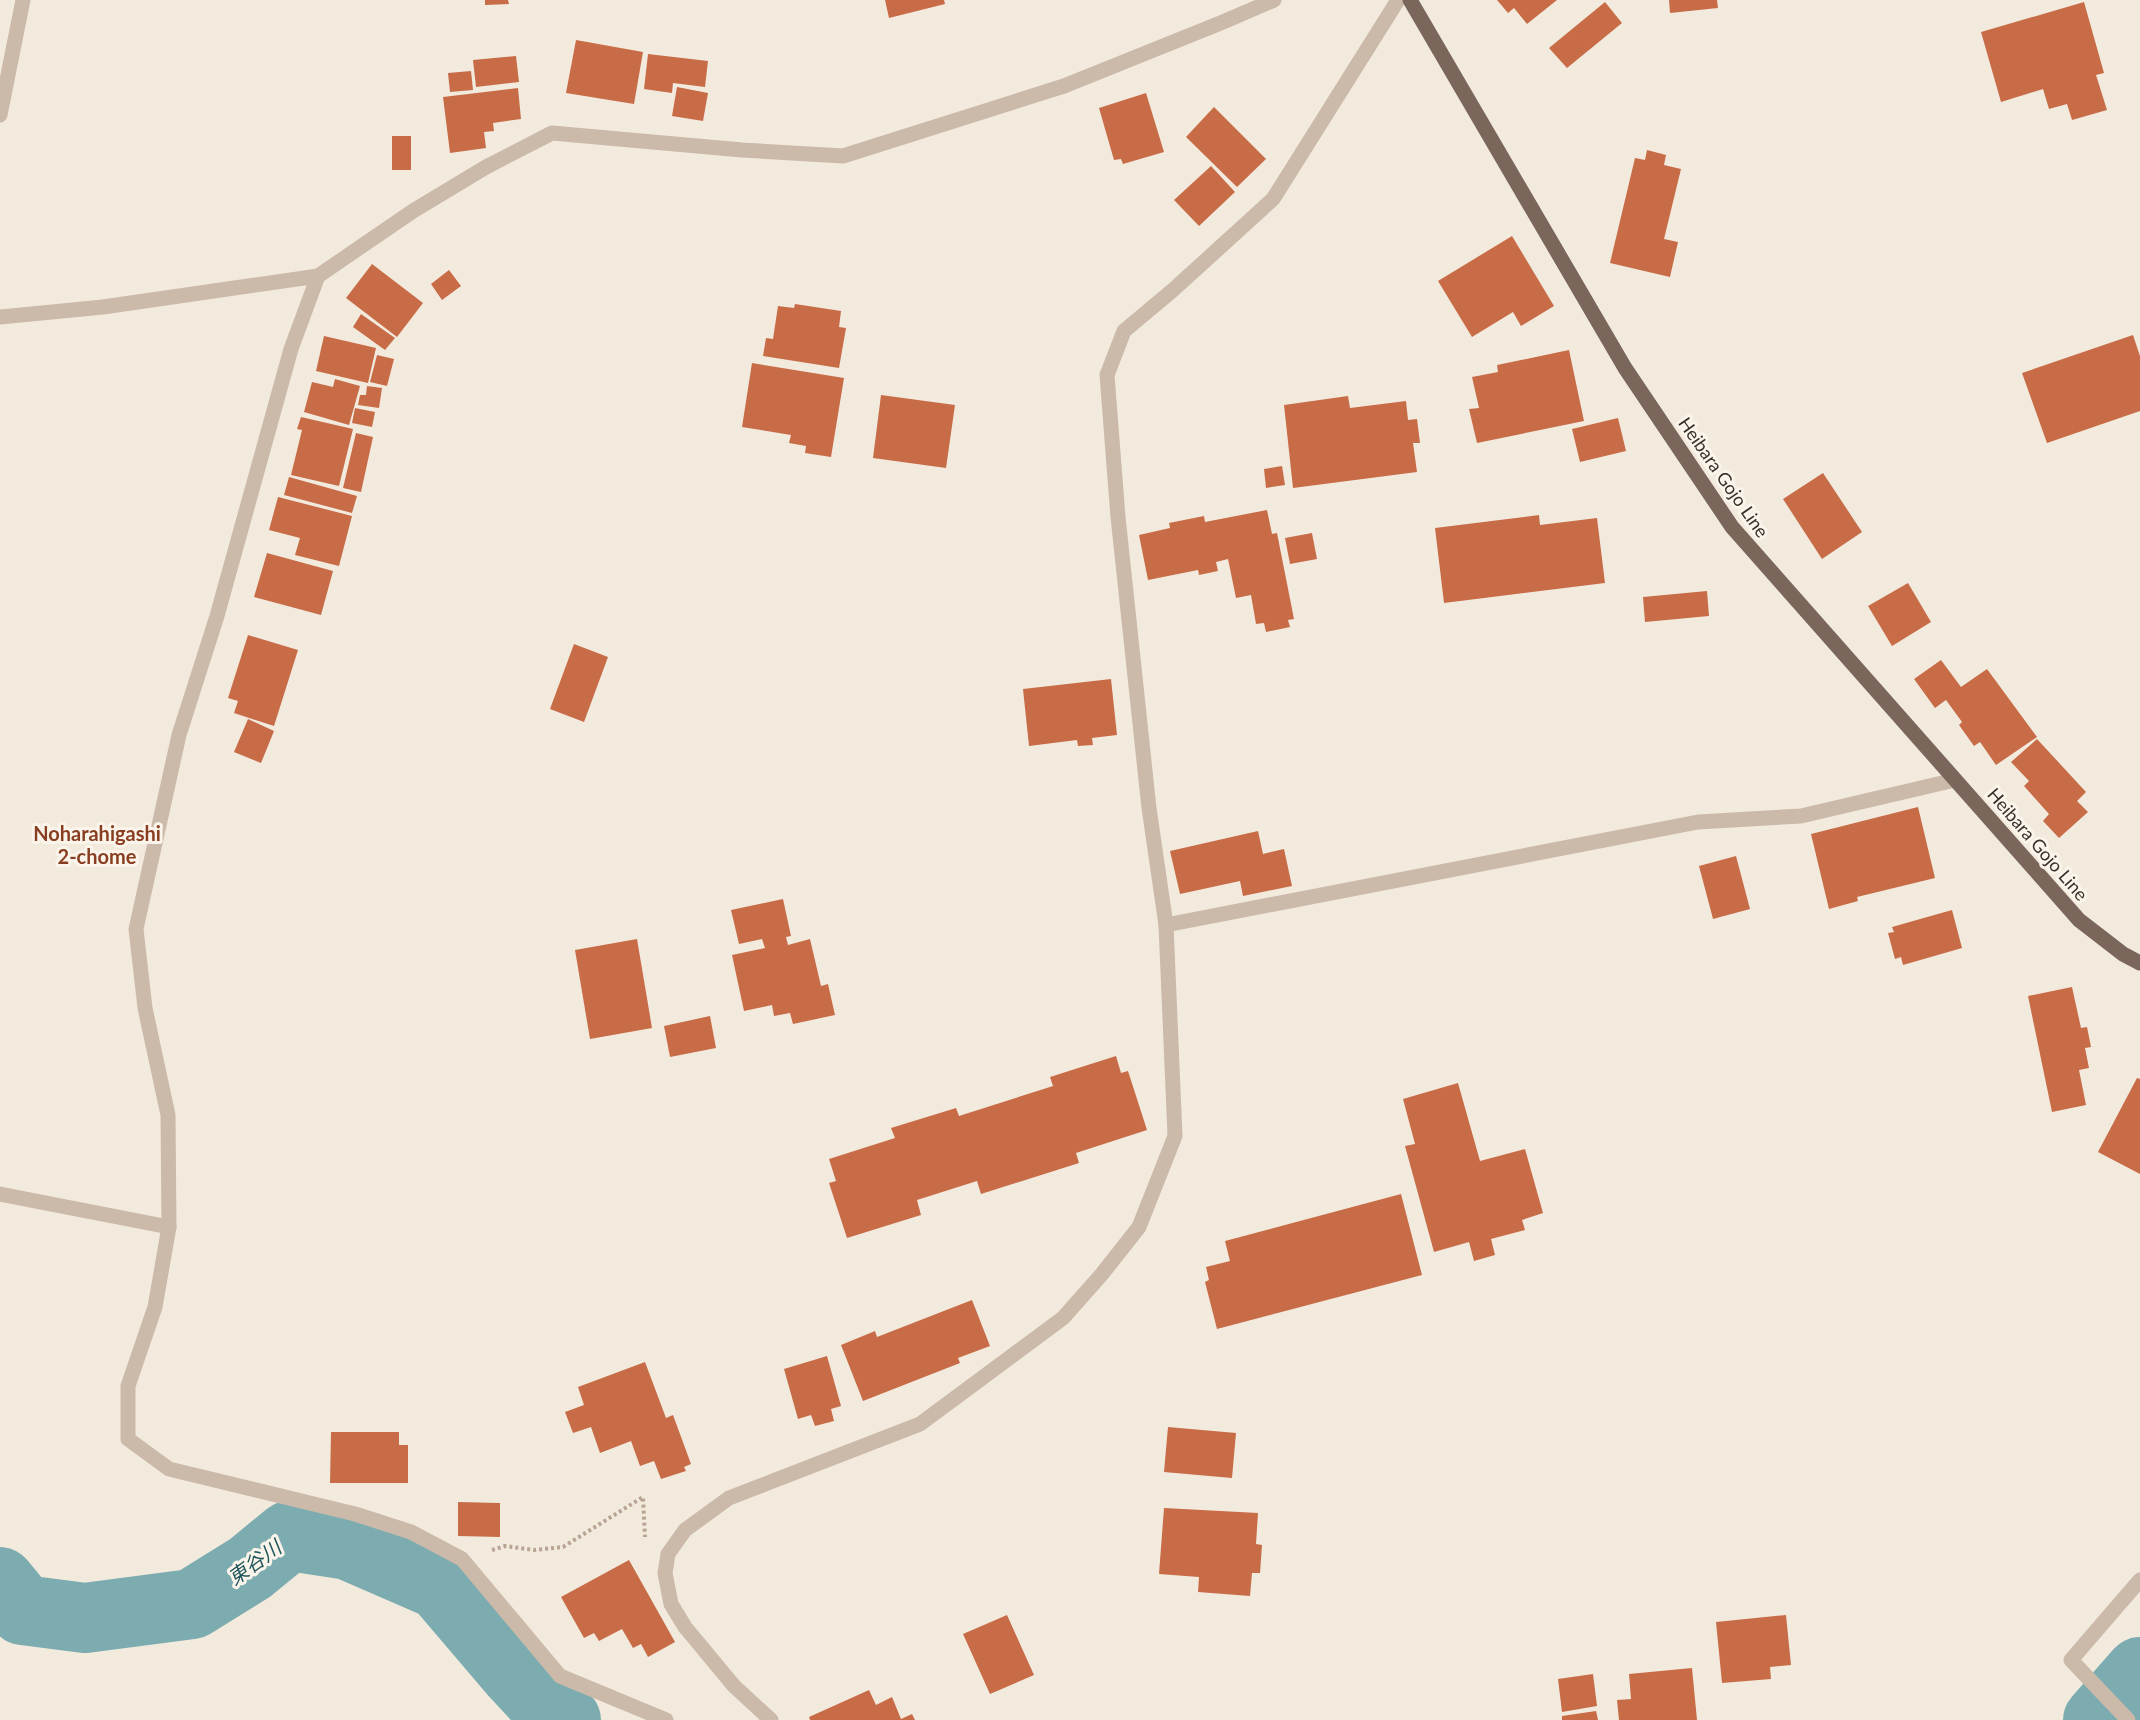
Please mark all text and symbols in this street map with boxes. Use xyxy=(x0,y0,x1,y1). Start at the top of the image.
street label: Heibara Gojo Line xyxy=(1674,413,1774,541)
street label: Heibara Gojo Line xyxy=(1983,783,2093,905)
district label: Noharahigashi 2-chome xyxy=(33,821,161,868)
water label: 東谷川 xyxy=(223,1533,287,1589)

